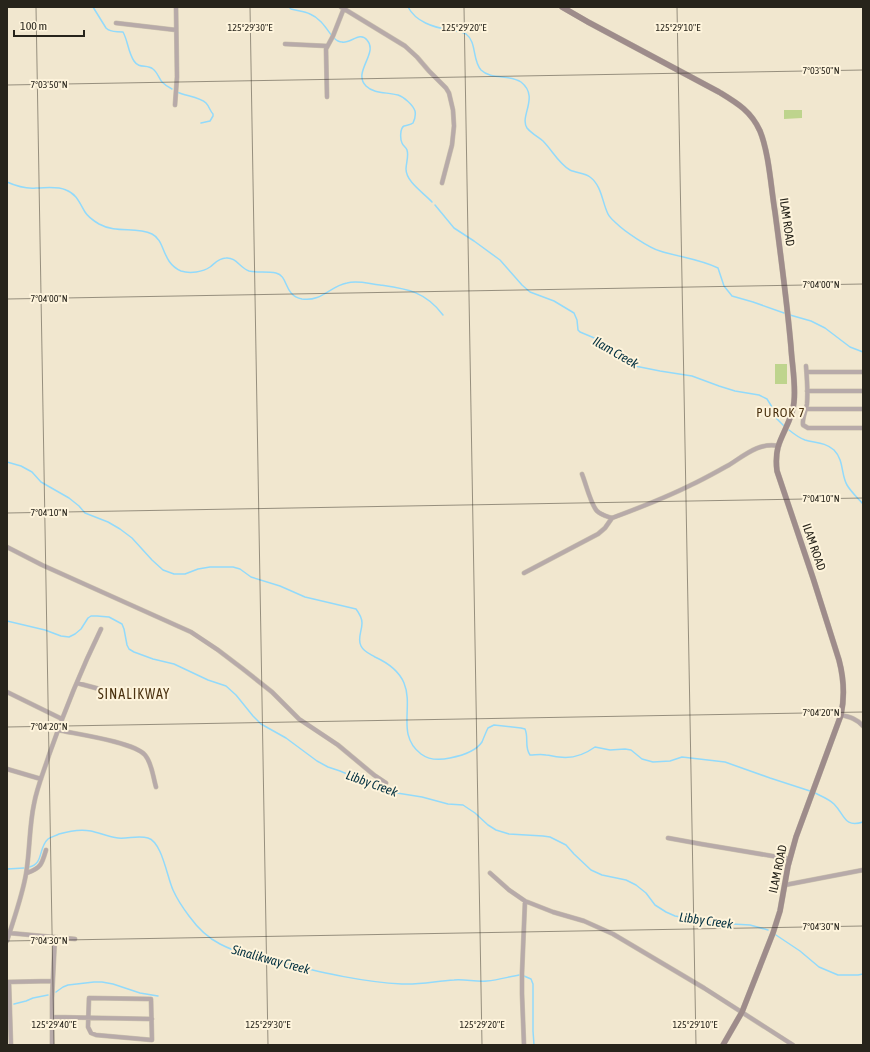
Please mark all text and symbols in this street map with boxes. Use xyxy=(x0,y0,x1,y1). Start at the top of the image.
scale bar xyxy=(14,12,84,38)
text: 100 m xyxy=(20,19,47,33)
text: 125°29'30"E xyxy=(228,22,273,33)
text: 125°29'20"E xyxy=(442,22,487,33)
text: 125°29'10"E xyxy=(656,22,701,33)
text: 7°03'50"N xyxy=(802,65,840,76)
text: 7°03'50"N xyxy=(30,79,68,90)
street label: ILAM ROAD xyxy=(777,197,797,247)
text: 7°04'00"N xyxy=(802,279,840,290)
text: 7°04'00"N xyxy=(30,293,68,304)
water label: Ilam Creek xyxy=(590,333,642,372)
district label: PUROK 7 xyxy=(756,405,806,420)
text: 7°04'10"N xyxy=(802,493,840,504)
text: 7°04'10"N xyxy=(30,507,68,518)
street label: ILAM ROAD xyxy=(799,522,829,573)
district label: SINALIKWAY xyxy=(98,686,170,702)
text: 7°04'20"N xyxy=(802,707,840,718)
text: 7°04'20"N xyxy=(30,721,68,732)
water label: Libby Creek xyxy=(344,767,400,800)
street label: ILAM ROAD xyxy=(766,843,790,894)
water label: Libby Creek xyxy=(678,909,734,932)
text: 7°04'30"N xyxy=(802,921,840,932)
text: 7°04'30"N xyxy=(30,935,68,946)
water label: Sinalikway Creek xyxy=(229,942,312,977)
text: 125°29'40"E xyxy=(32,1019,77,1030)
text: 125°29'30"E xyxy=(246,1019,291,1030)
text: 125°29'20"E xyxy=(460,1019,505,1030)
text: 125°29'10"E xyxy=(673,1019,718,1030)

